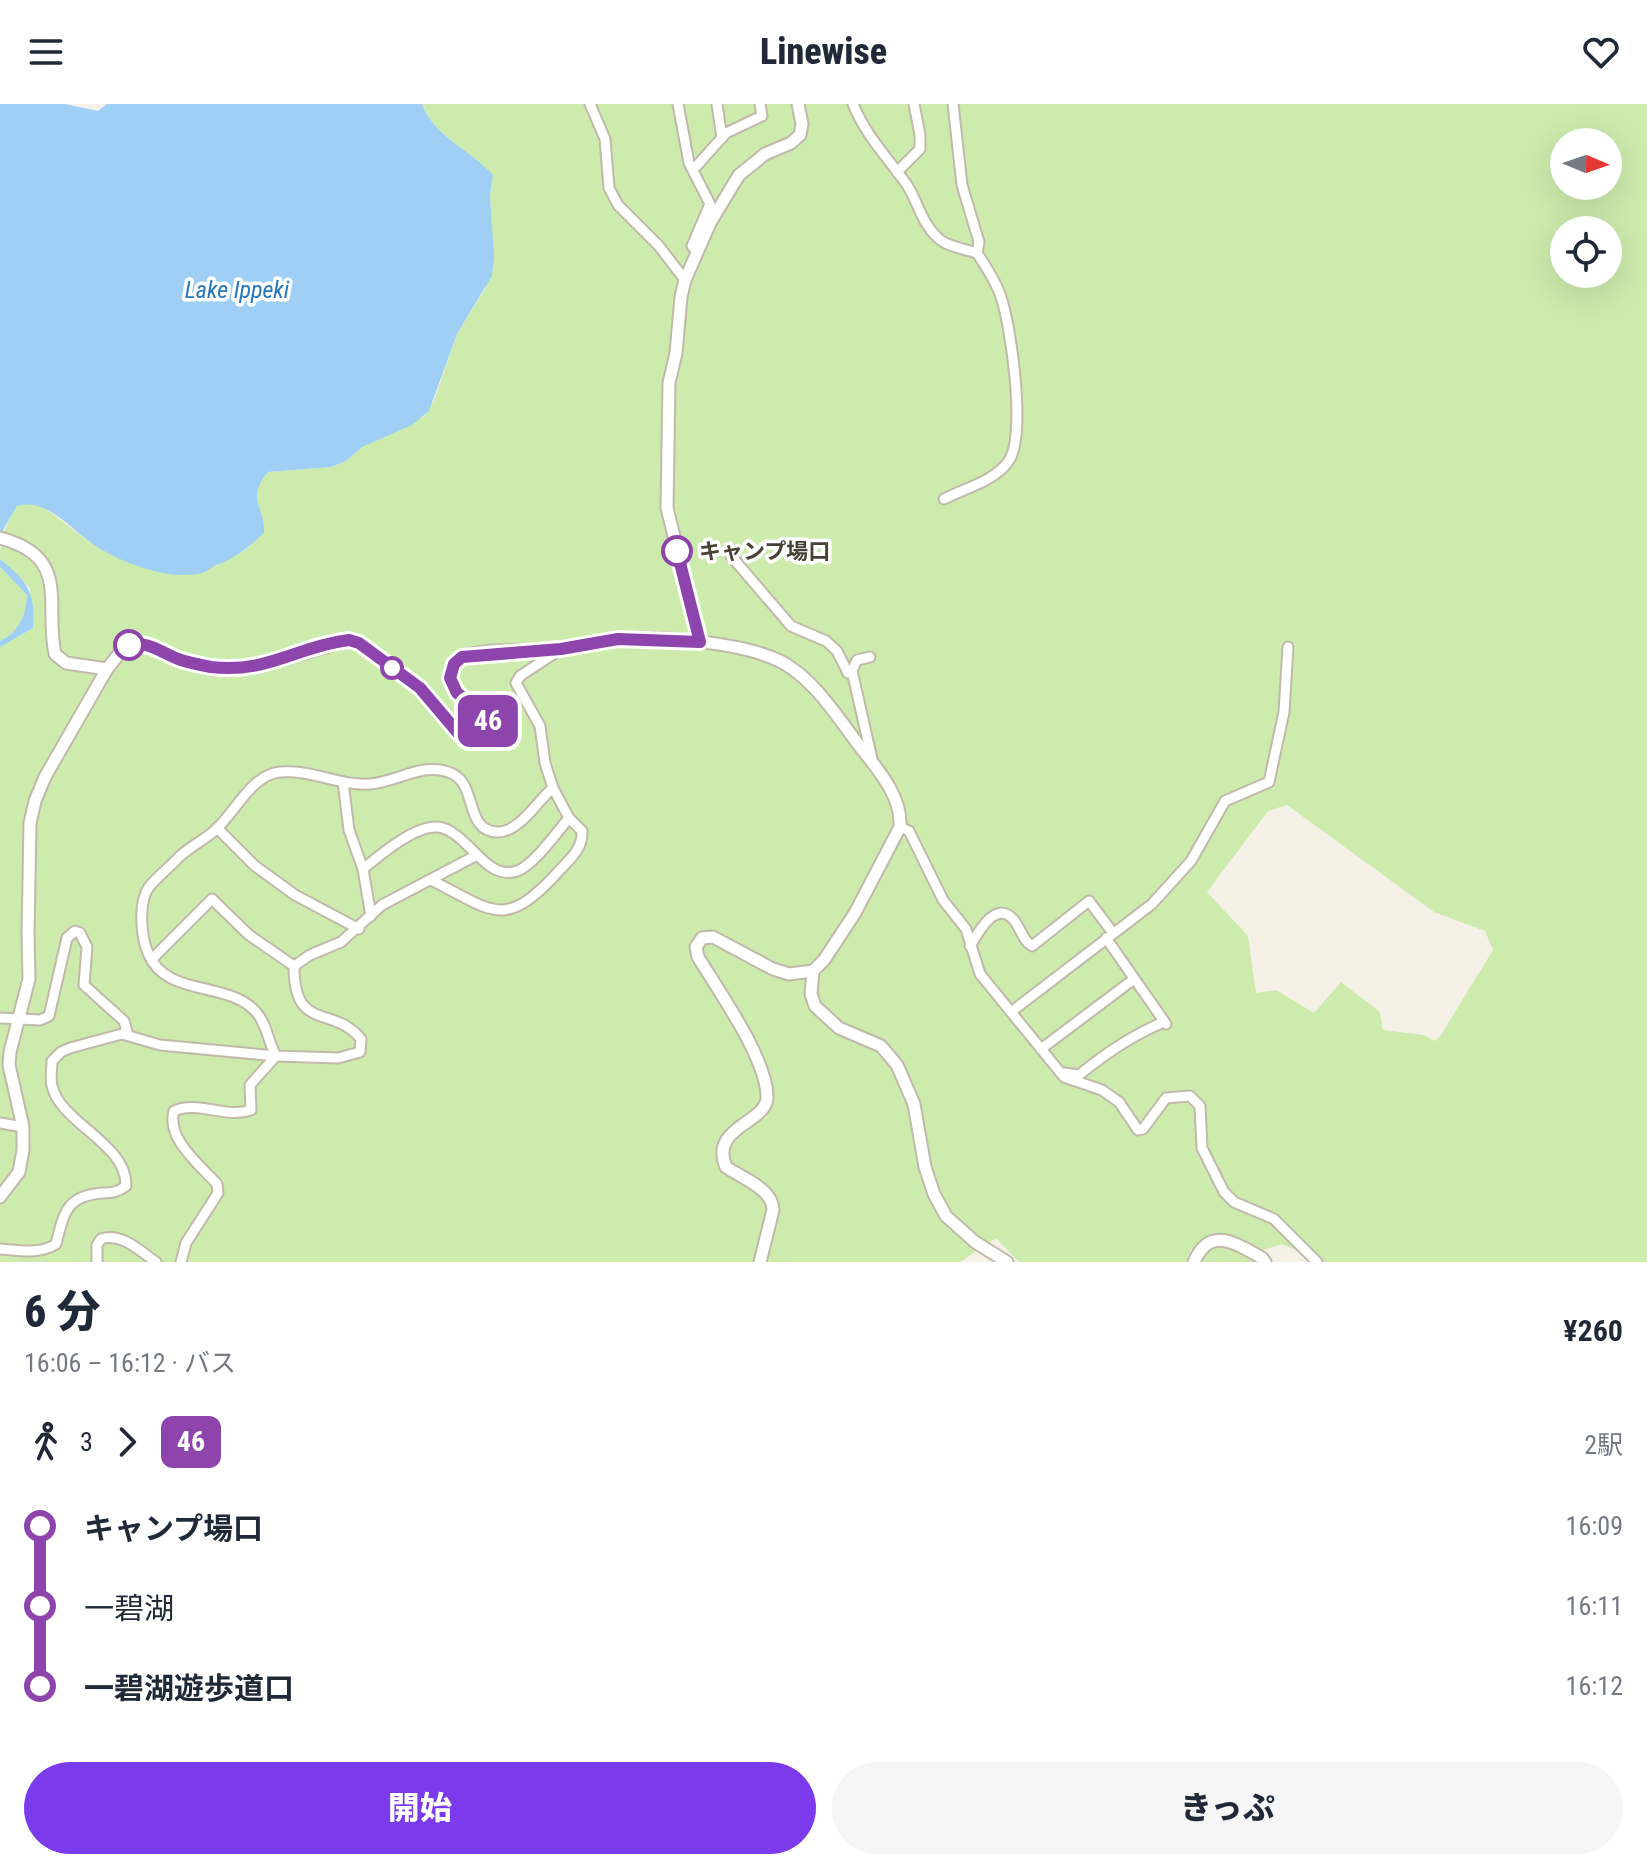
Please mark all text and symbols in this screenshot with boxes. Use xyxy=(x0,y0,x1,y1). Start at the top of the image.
icon: menu xyxy=(24,30,68,74)
icon: heart xyxy=(1579,30,1623,74)
text: Linewise xyxy=(760,31,887,73)
north arrow xyxy=(1550,128,1622,200)
map controls xyxy=(1550,128,1622,288)
button: locate xyxy=(1550,216,1622,288)
water label: Lake Ippeki xyxy=(185,276,290,304)
marker: キャンプ場口 xyxy=(662,536,692,566)
place label: キャンプ場口 xyxy=(699,539,830,564)
unlabelled marker xyxy=(114,630,144,660)
unlabelled marker xyxy=(381,657,403,679)
line badge: 46 xyxy=(452,695,524,747)
text: 46 xyxy=(474,704,502,737)
text: 6 分 xyxy=(24,1286,101,1338)
text: ¥260 xyxy=(1563,1313,1623,1348)
text: 16:06 – 16:12 · バス xyxy=(24,1348,236,1378)
icon: walk xyxy=(24,1420,68,1464)
icon: forward xyxy=(105,1420,149,1464)
text: 46 xyxy=(177,1425,205,1458)
text: 3 xyxy=(80,1427,93,1457)
text: 2駅 xyxy=(1584,1430,1623,1460)
text: キャンプ場口 xyxy=(84,1511,263,1546)
text: 16:09 xyxy=(1566,1511,1623,1541)
text: 一碧湖 xyxy=(84,1591,174,1626)
text: 16:11 xyxy=(1566,1591,1623,1621)
text: 一碧湖遊歩道口 xyxy=(84,1671,294,1706)
text: 16:12 xyxy=(1566,1671,1623,1701)
button: 開始 xyxy=(24,1762,816,1854)
button: きっぷ xyxy=(832,1762,1623,1854)

